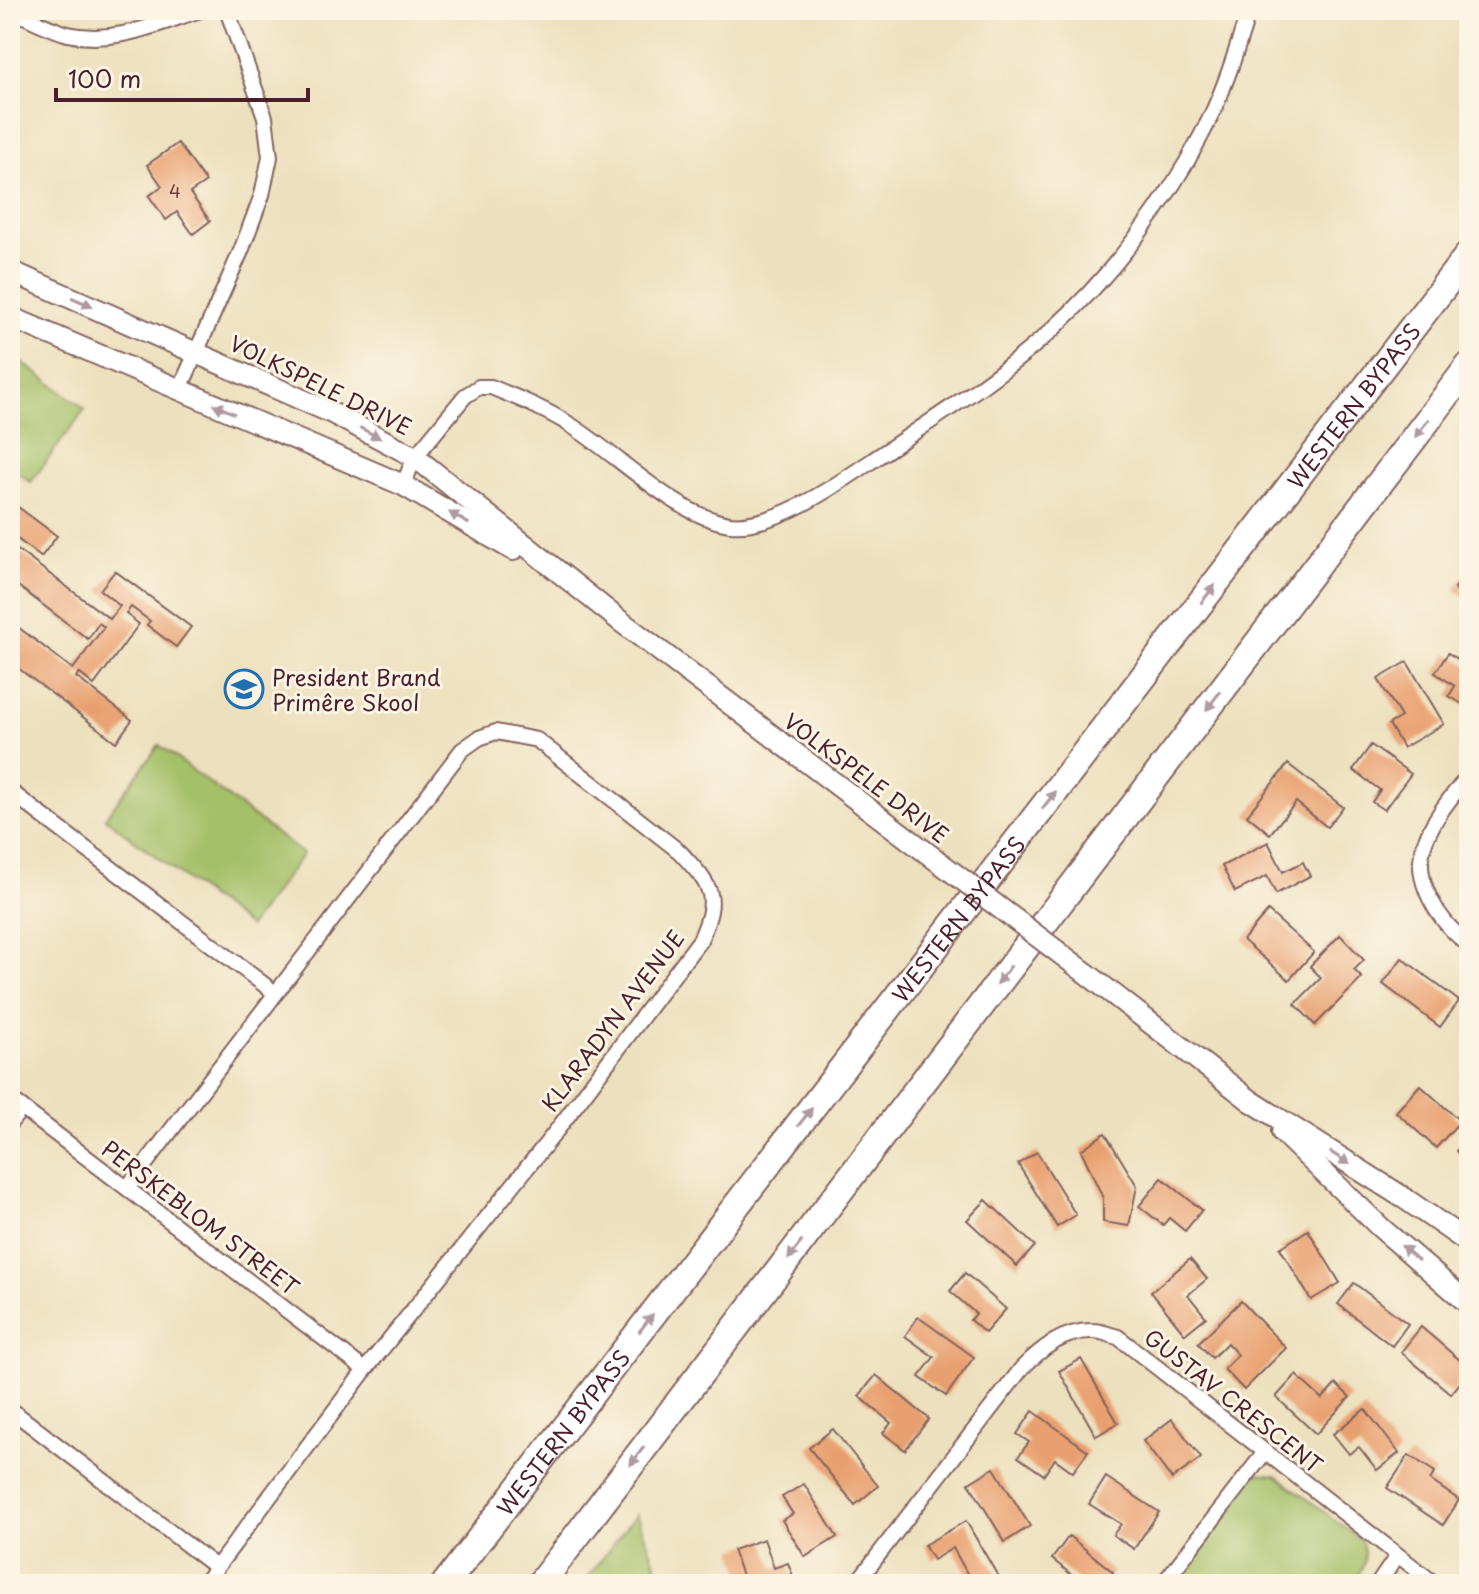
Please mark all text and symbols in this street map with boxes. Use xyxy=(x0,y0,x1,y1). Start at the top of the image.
scale bar xyxy=(56,52,308,102)
text: 100 m xyxy=(68,60,141,96)
house number: 4 xyxy=(169,177,181,204)
one-way arrow xyxy=(70,295,94,308)
street label: WESTERN BYPASS xyxy=(1278,315,1427,495)
street label: VOLKSPELE DRIVE xyxy=(224,326,418,442)
one-way arrow xyxy=(212,402,236,415)
one-way arrow xyxy=(1414,418,1430,438)
one-way arrow xyxy=(359,425,381,439)
one-way arrow xyxy=(448,511,471,525)
one-way arrow xyxy=(1199,584,1215,604)
place label: President Brand Primêre Skool xyxy=(272,660,441,718)
school or university icon: President Brand Primêre Skool xyxy=(223,668,265,710)
one-way arrow xyxy=(1205,691,1221,711)
street label: VOLKSPELE DRIVE xyxy=(778,704,956,850)
one-way arrow xyxy=(1040,790,1057,810)
street label: WESTERN BYPASS xyxy=(883,828,1032,1008)
street label: KLARADYN AVENUE xyxy=(533,922,691,1118)
one-way arrow xyxy=(997,965,1013,985)
one-way arrow xyxy=(796,1107,812,1127)
street label: PERSKEBLOM STREET xyxy=(95,1132,307,1303)
one-way arrow xyxy=(1330,1151,1351,1166)
one-way arrow xyxy=(787,1240,803,1260)
one-way arrow xyxy=(1401,1245,1421,1262)
one-way arrow xyxy=(638,1312,654,1333)
street label: GUSTAV CRESCENT xyxy=(1138,1320,1330,1480)
street label: WESTERN BYPASS xyxy=(488,1342,637,1522)
one-way arrow xyxy=(629,1446,645,1466)

